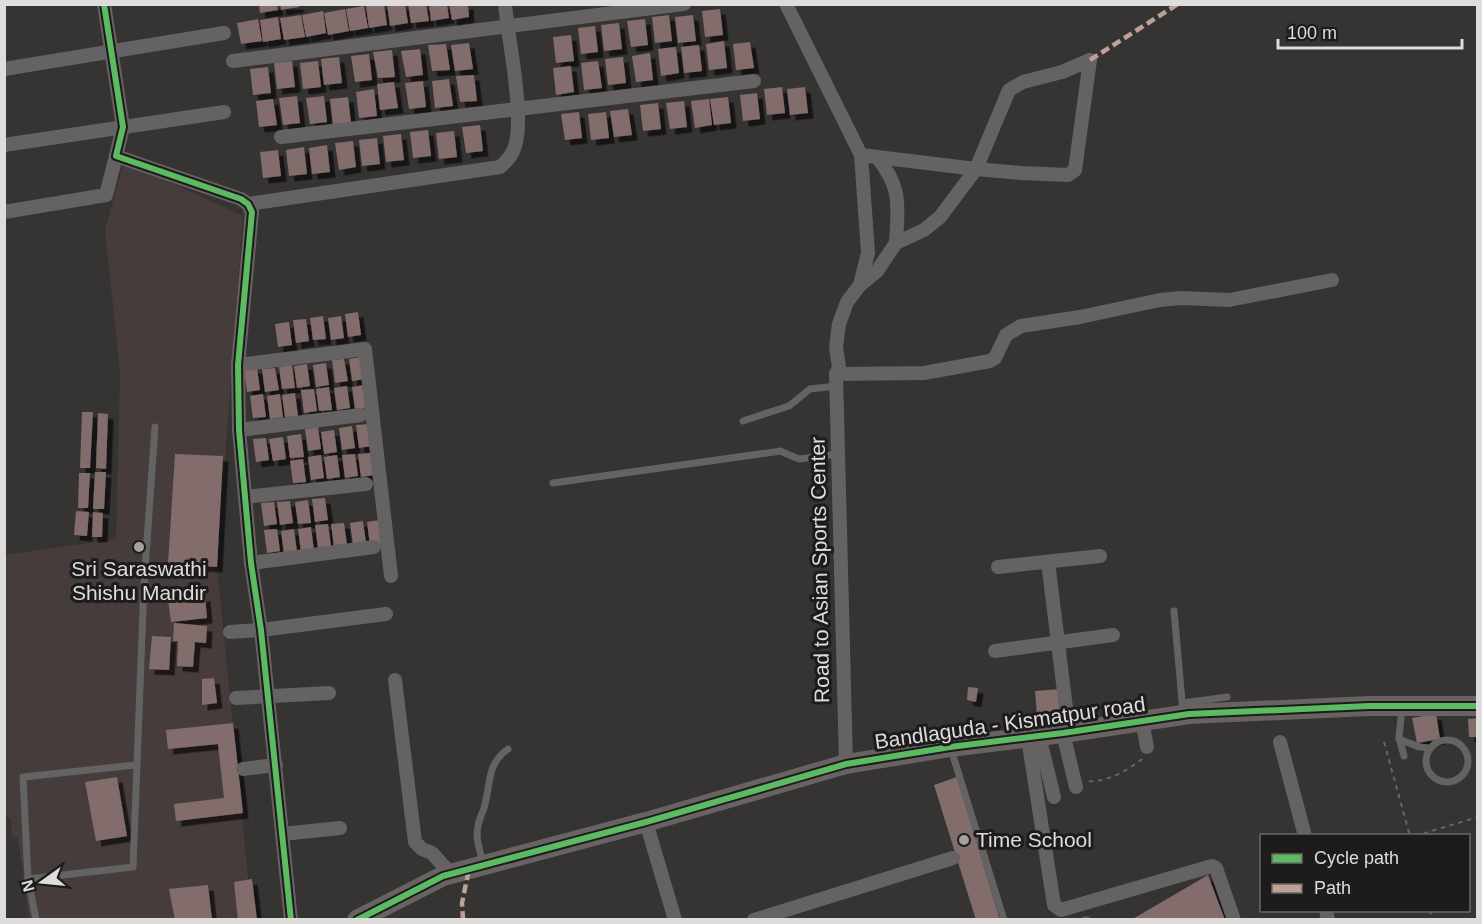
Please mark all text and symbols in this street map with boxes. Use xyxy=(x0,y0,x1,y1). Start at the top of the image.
scale bar xyxy=(1278,12,1462,50)
text: 100 m xyxy=(1287,23,1337,43)
street label: Road to Asian Sports Center xyxy=(806,437,833,703)
marker: Sri Saraswathi Shishu Mandir xyxy=(132,540,146,554)
place label: Sri Saraswathi Shishu Mandir xyxy=(71,557,207,604)
street label: Bandlaguda - Kismatpur road xyxy=(873,692,1147,753)
place label: Time School xyxy=(976,828,1092,851)
marker: Time School xyxy=(957,833,971,847)
legend xyxy=(1260,834,1470,912)
text: Cycle path xyxy=(1314,848,1399,868)
north arrow xyxy=(12,852,72,912)
text: N xyxy=(18,878,38,894)
text: Path xyxy=(1314,878,1351,898)

